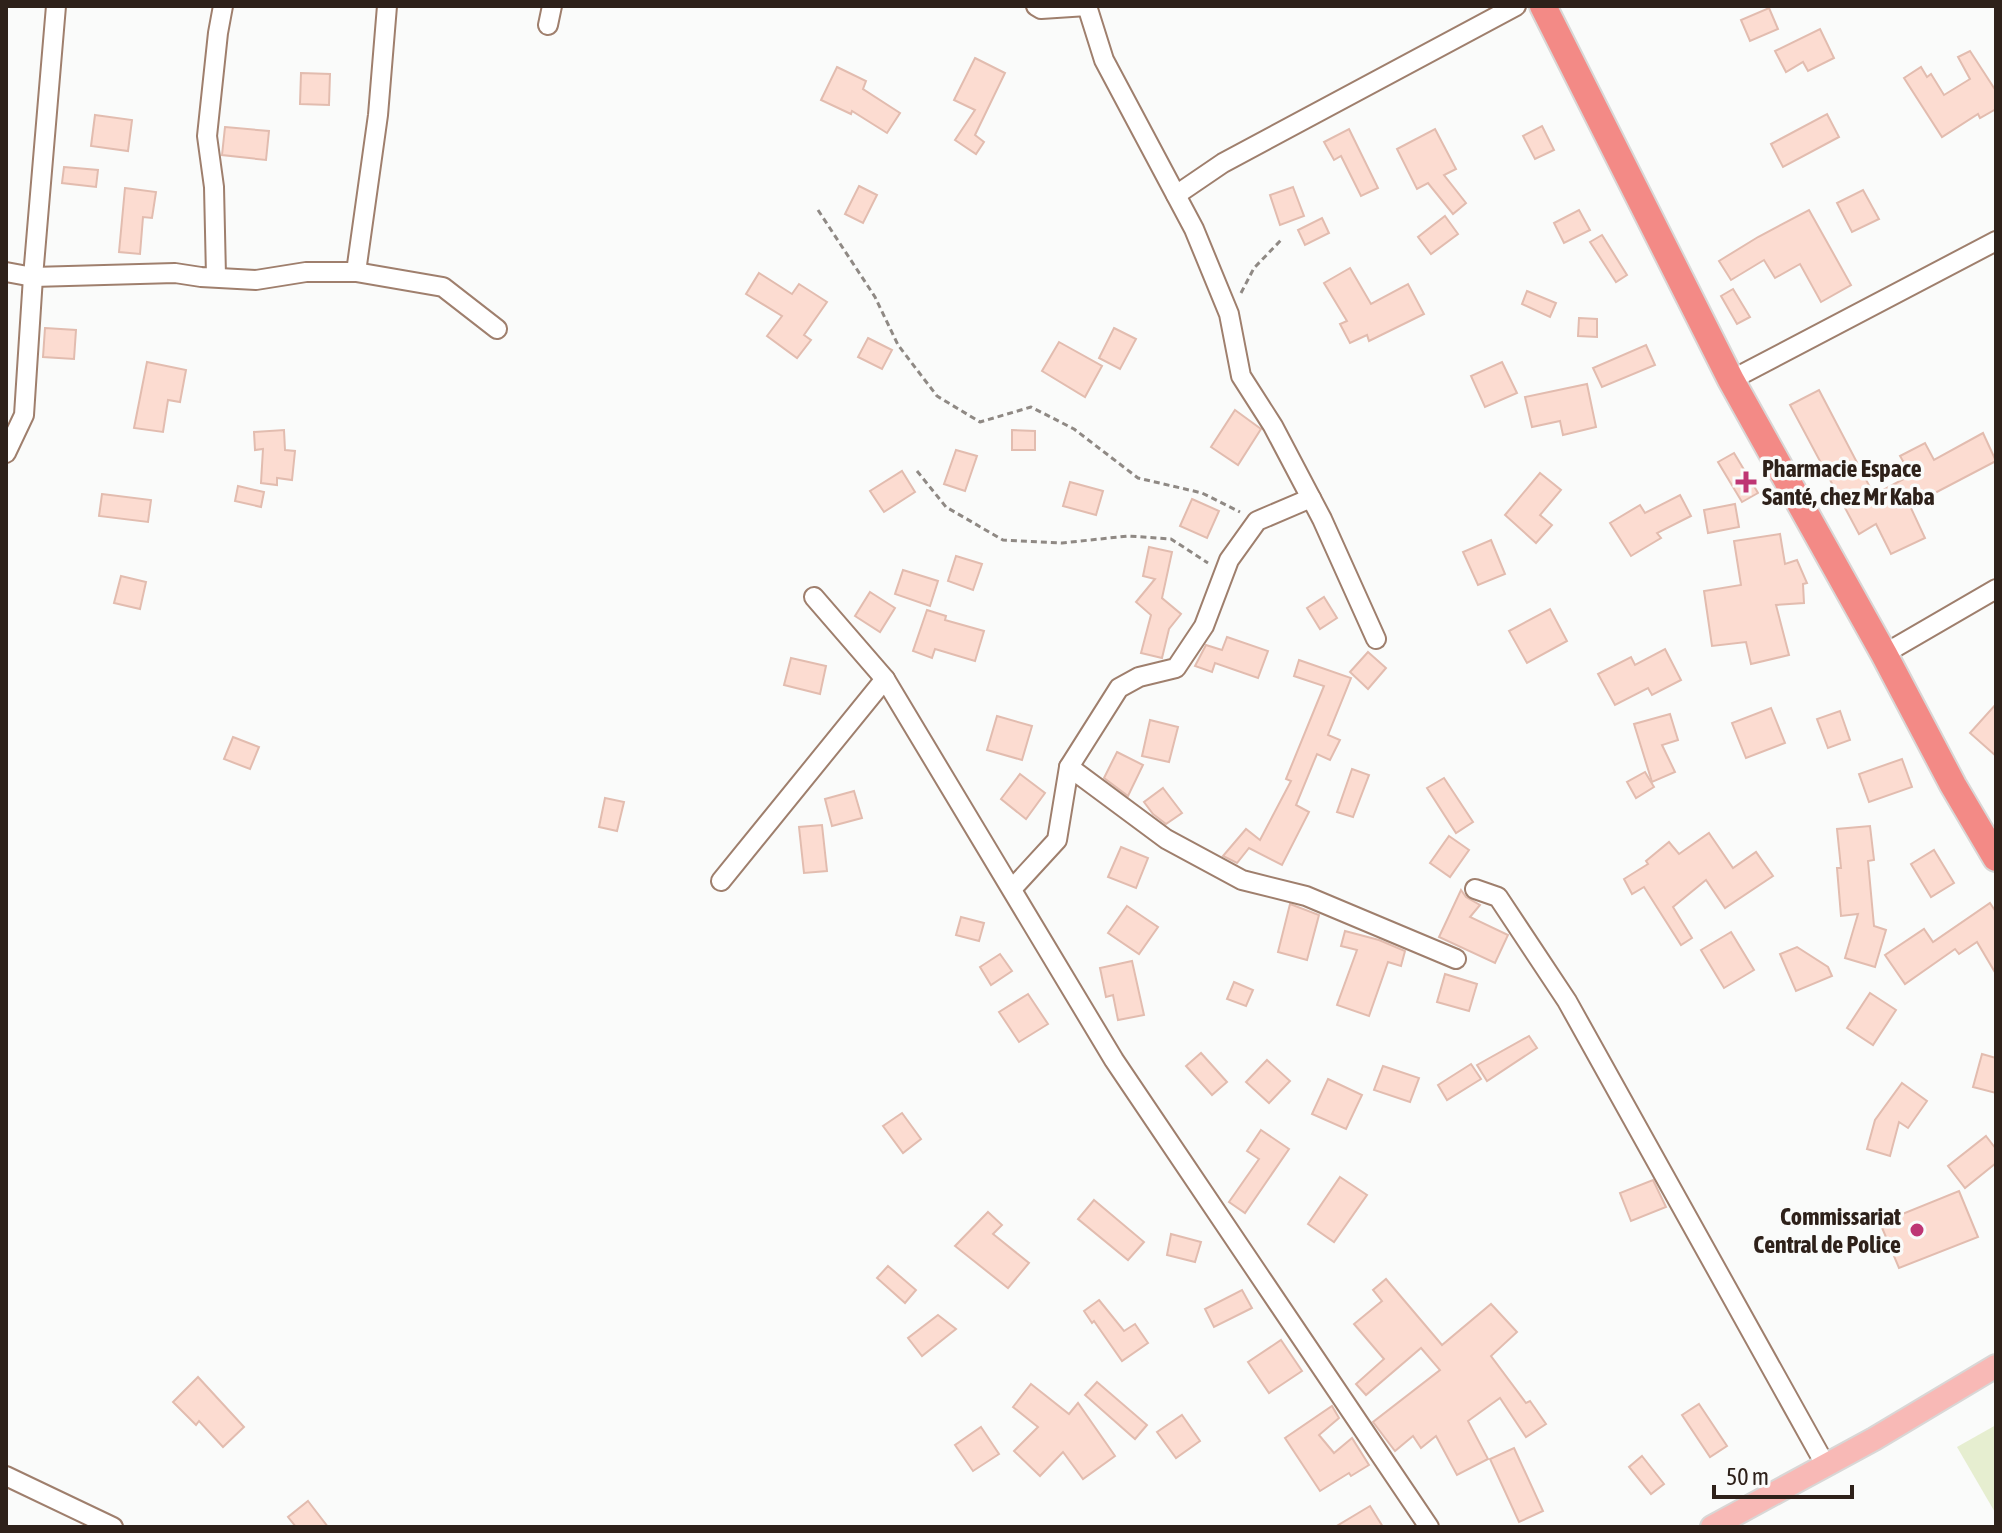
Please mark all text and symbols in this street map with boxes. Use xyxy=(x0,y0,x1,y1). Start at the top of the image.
place label: Pharmacie Espace Santé, chez Mr Kaba xyxy=(1762,455,1935,510)
marker: Pharmacie Espace Santé, chez Mr Kaba xyxy=(1737,473,1755,491)
place label: Commissariat Central de Police xyxy=(1753,1203,1901,1258)
marker: Commissariat Central de Police xyxy=(1908,1221,1926,1239)
scale bar xyxy=(1714,1449,1852,1499)
text: 50 m xyxy=(1726,1463,1769,1490)

